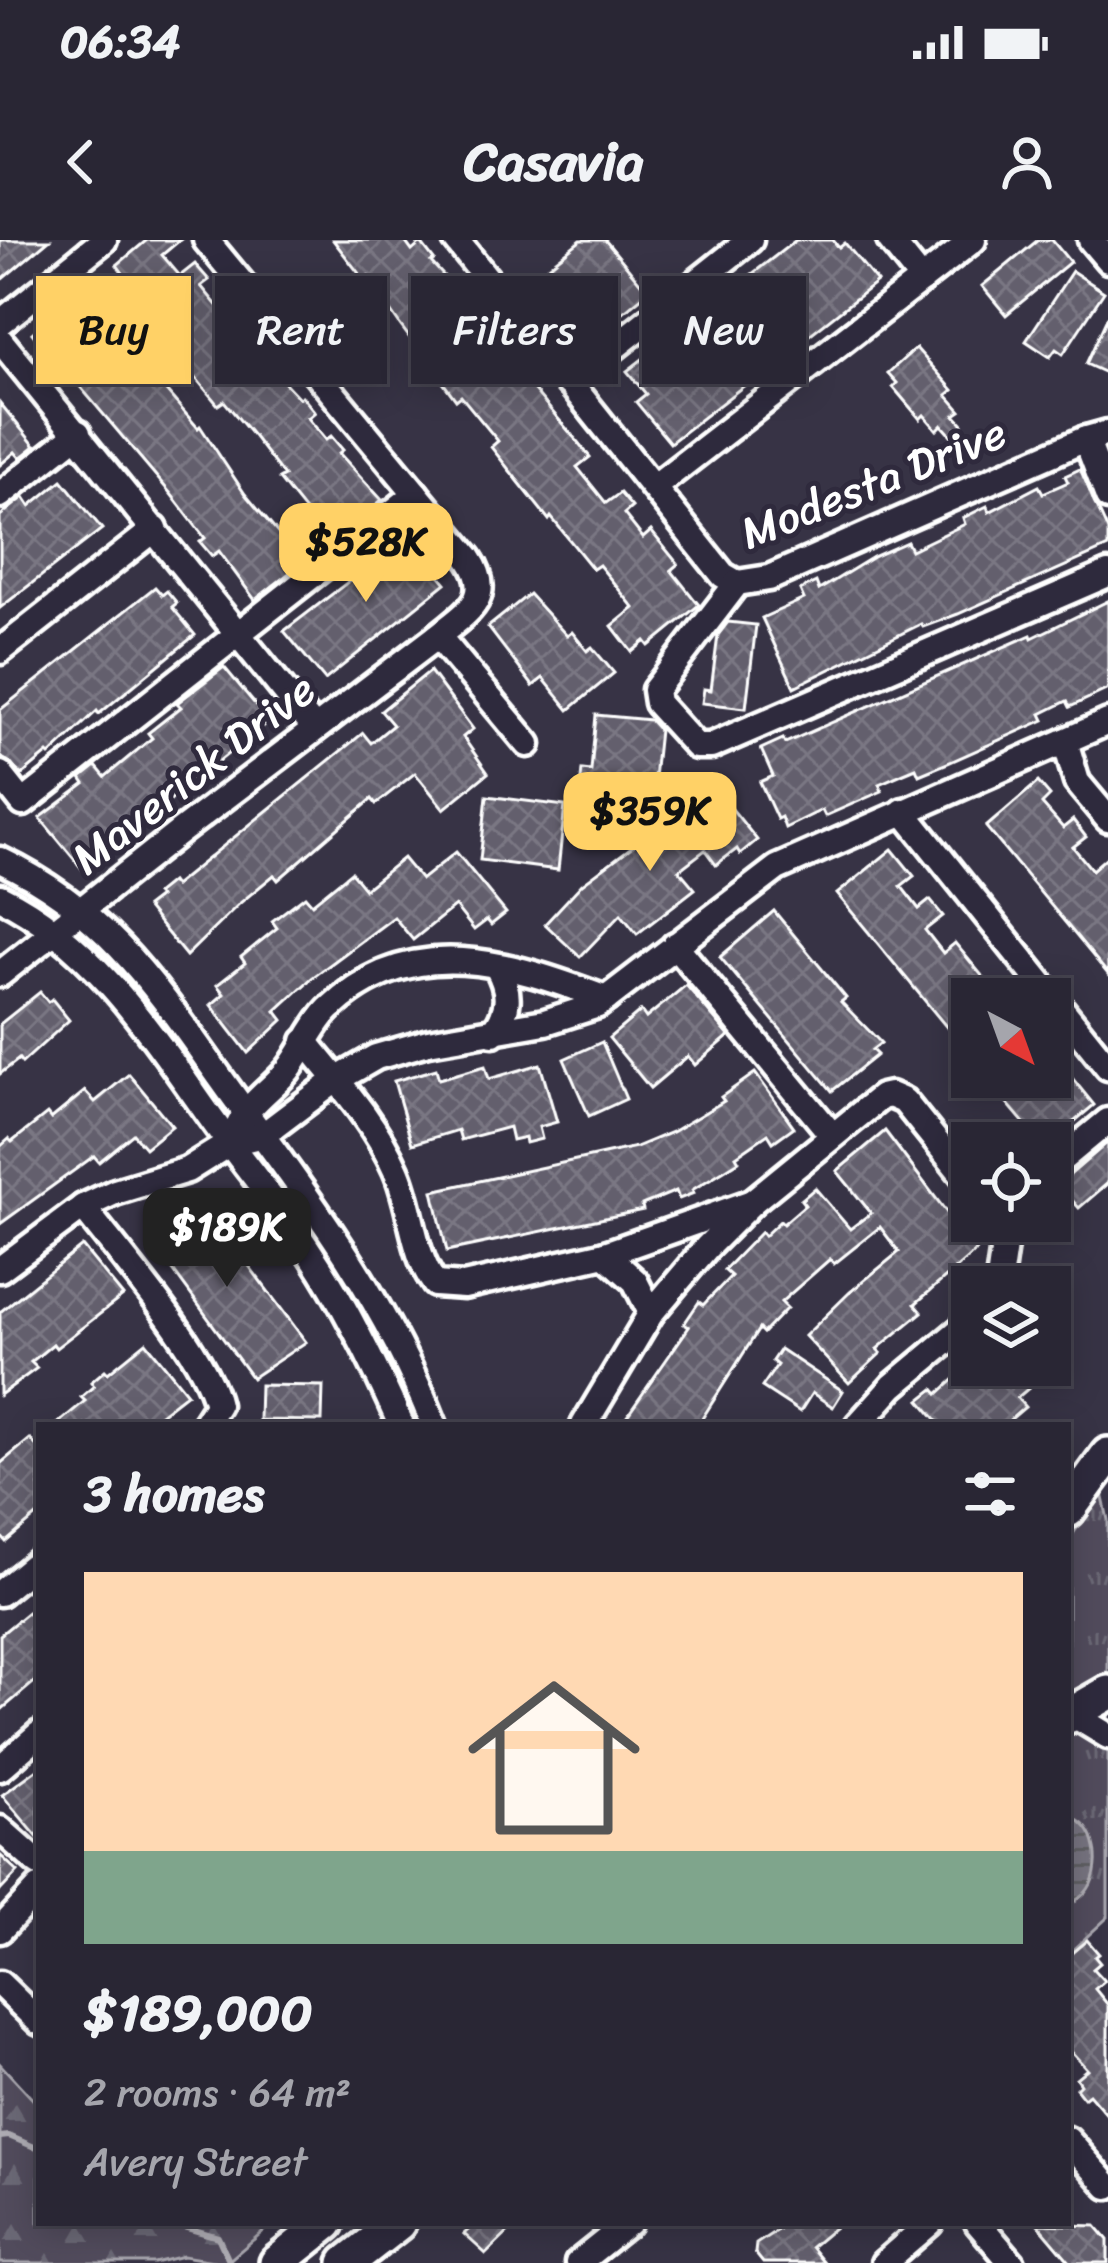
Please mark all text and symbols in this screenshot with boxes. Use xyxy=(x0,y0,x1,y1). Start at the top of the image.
text: 06:34 xyxy=(60,2,180,82)
text: Casavia xyxy=(464,114,644,210)
icon: back xyxy=(48,129,114,195)
icon: person xyxy=(994,129,1060,195)
chip: Buy xyxy=(36,276,191,384)
chip: Rent xyxy=(215,276,387,384)
chip: Filters xyxy=(411,276,618,384)
chip: New xyxy=(642,276,806,384)
street label: Modesta Drive xyxy=(728,393,1019,573)
pin: $528K xyxy=(282,503,450,605)
text: $528K xyxy=(306,507,426,576)
street label: Maverick Drive xyxy=(53,652,334,896)
pin: $359K xyxy=(566,772,734,874)
text: $359K xyxy=(590,776,710,845)
north arrow xyxy=(951,978,1071,1098)
map controls xyxy=(951,978,1071,1386)
button: locate xyxy=(951,1122,1071,1242)
pin: $189K xyxy=(143,1188,311,1290)
text: $189K xyxy=(170,1192,284,1261)
button: layers xyxy=(951,1266,1071,1386)
text: 3 homes xyxy=(84,1449,264,1539)
icon: filters xyxy=(957,1461,1023,1527)
icon: home xyxy=(446,1650,662,1866)
text: $189,000 xyxy=(84,1968,313,2058)
text: 2 rooms · 64 m² xyxy=(84,2058,351,2127)
text: Avery Street xyxy=(84,2127,307,2196)

